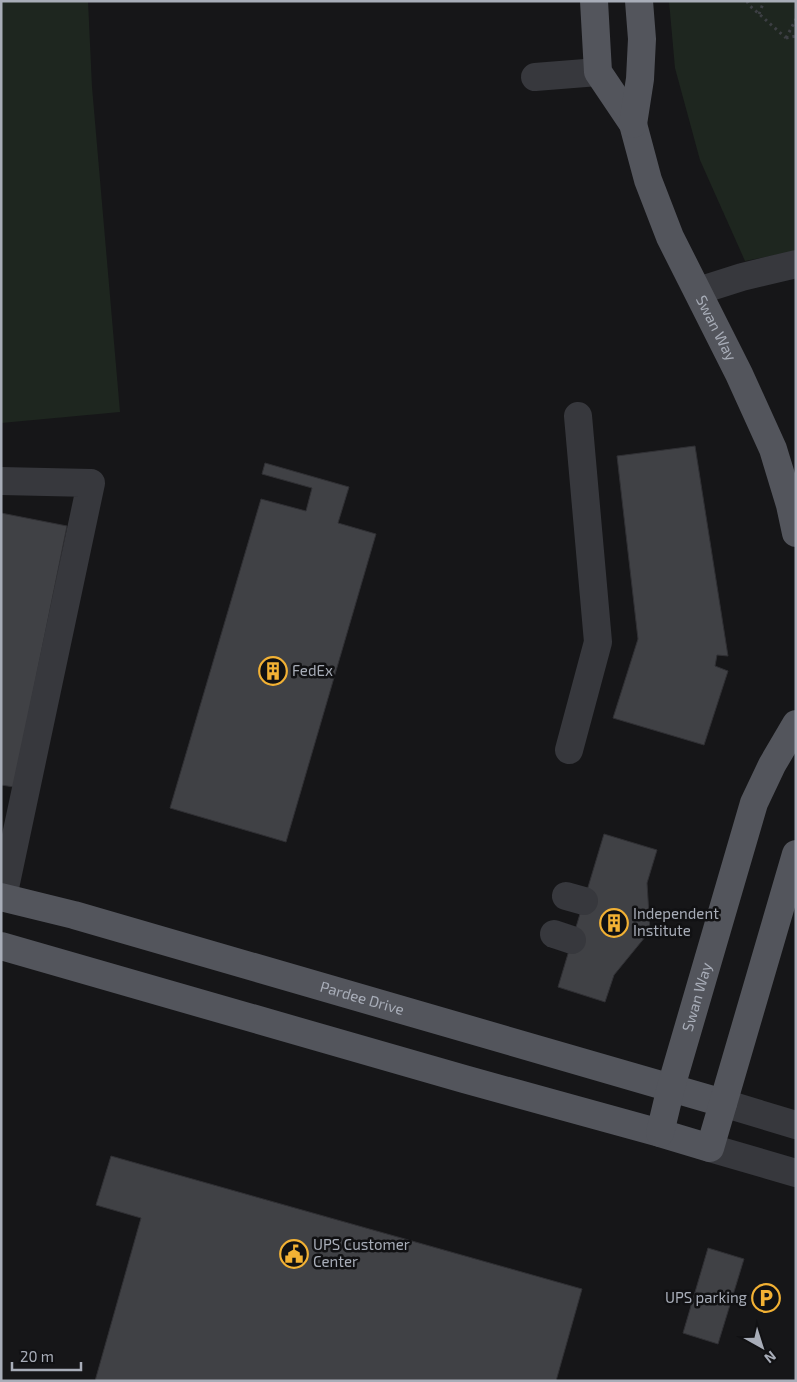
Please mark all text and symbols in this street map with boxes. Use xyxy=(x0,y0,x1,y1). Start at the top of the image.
street label: Swan Way xyxy=(693,292,741,364)
building icon: FedEx xyxy=(258,656,288,686)
place label: FedEx xyxy=(292,661,333,679)
place label: Independent Institute xyxy=(633,904,719,939)
building icon: Independent Institute xyxy=(599,908,629,938)
street label: Swan Way xyxy=(678,960,715,1033)
street label: Pardee Drive xyxy=(318,977,406,1018)
place label: UPS Customer Center xyxy=(313,1235,410,1270)
public building icon: UPS Customer Center xyxy=(279,1239,309,1269)
parking icon: UPS parking xyxy=(751,1283,781,1313)
place label: UPS parking xyxy=(665,1288,748,1306)
north arrow xyxy=(737,1322,787,1372)
scale bar xyxy=(12,1340,81,1372)
text: 20 m xyxy=(20,1347,54,1365)
text: N xyxy=(761,1348,780,1367)

